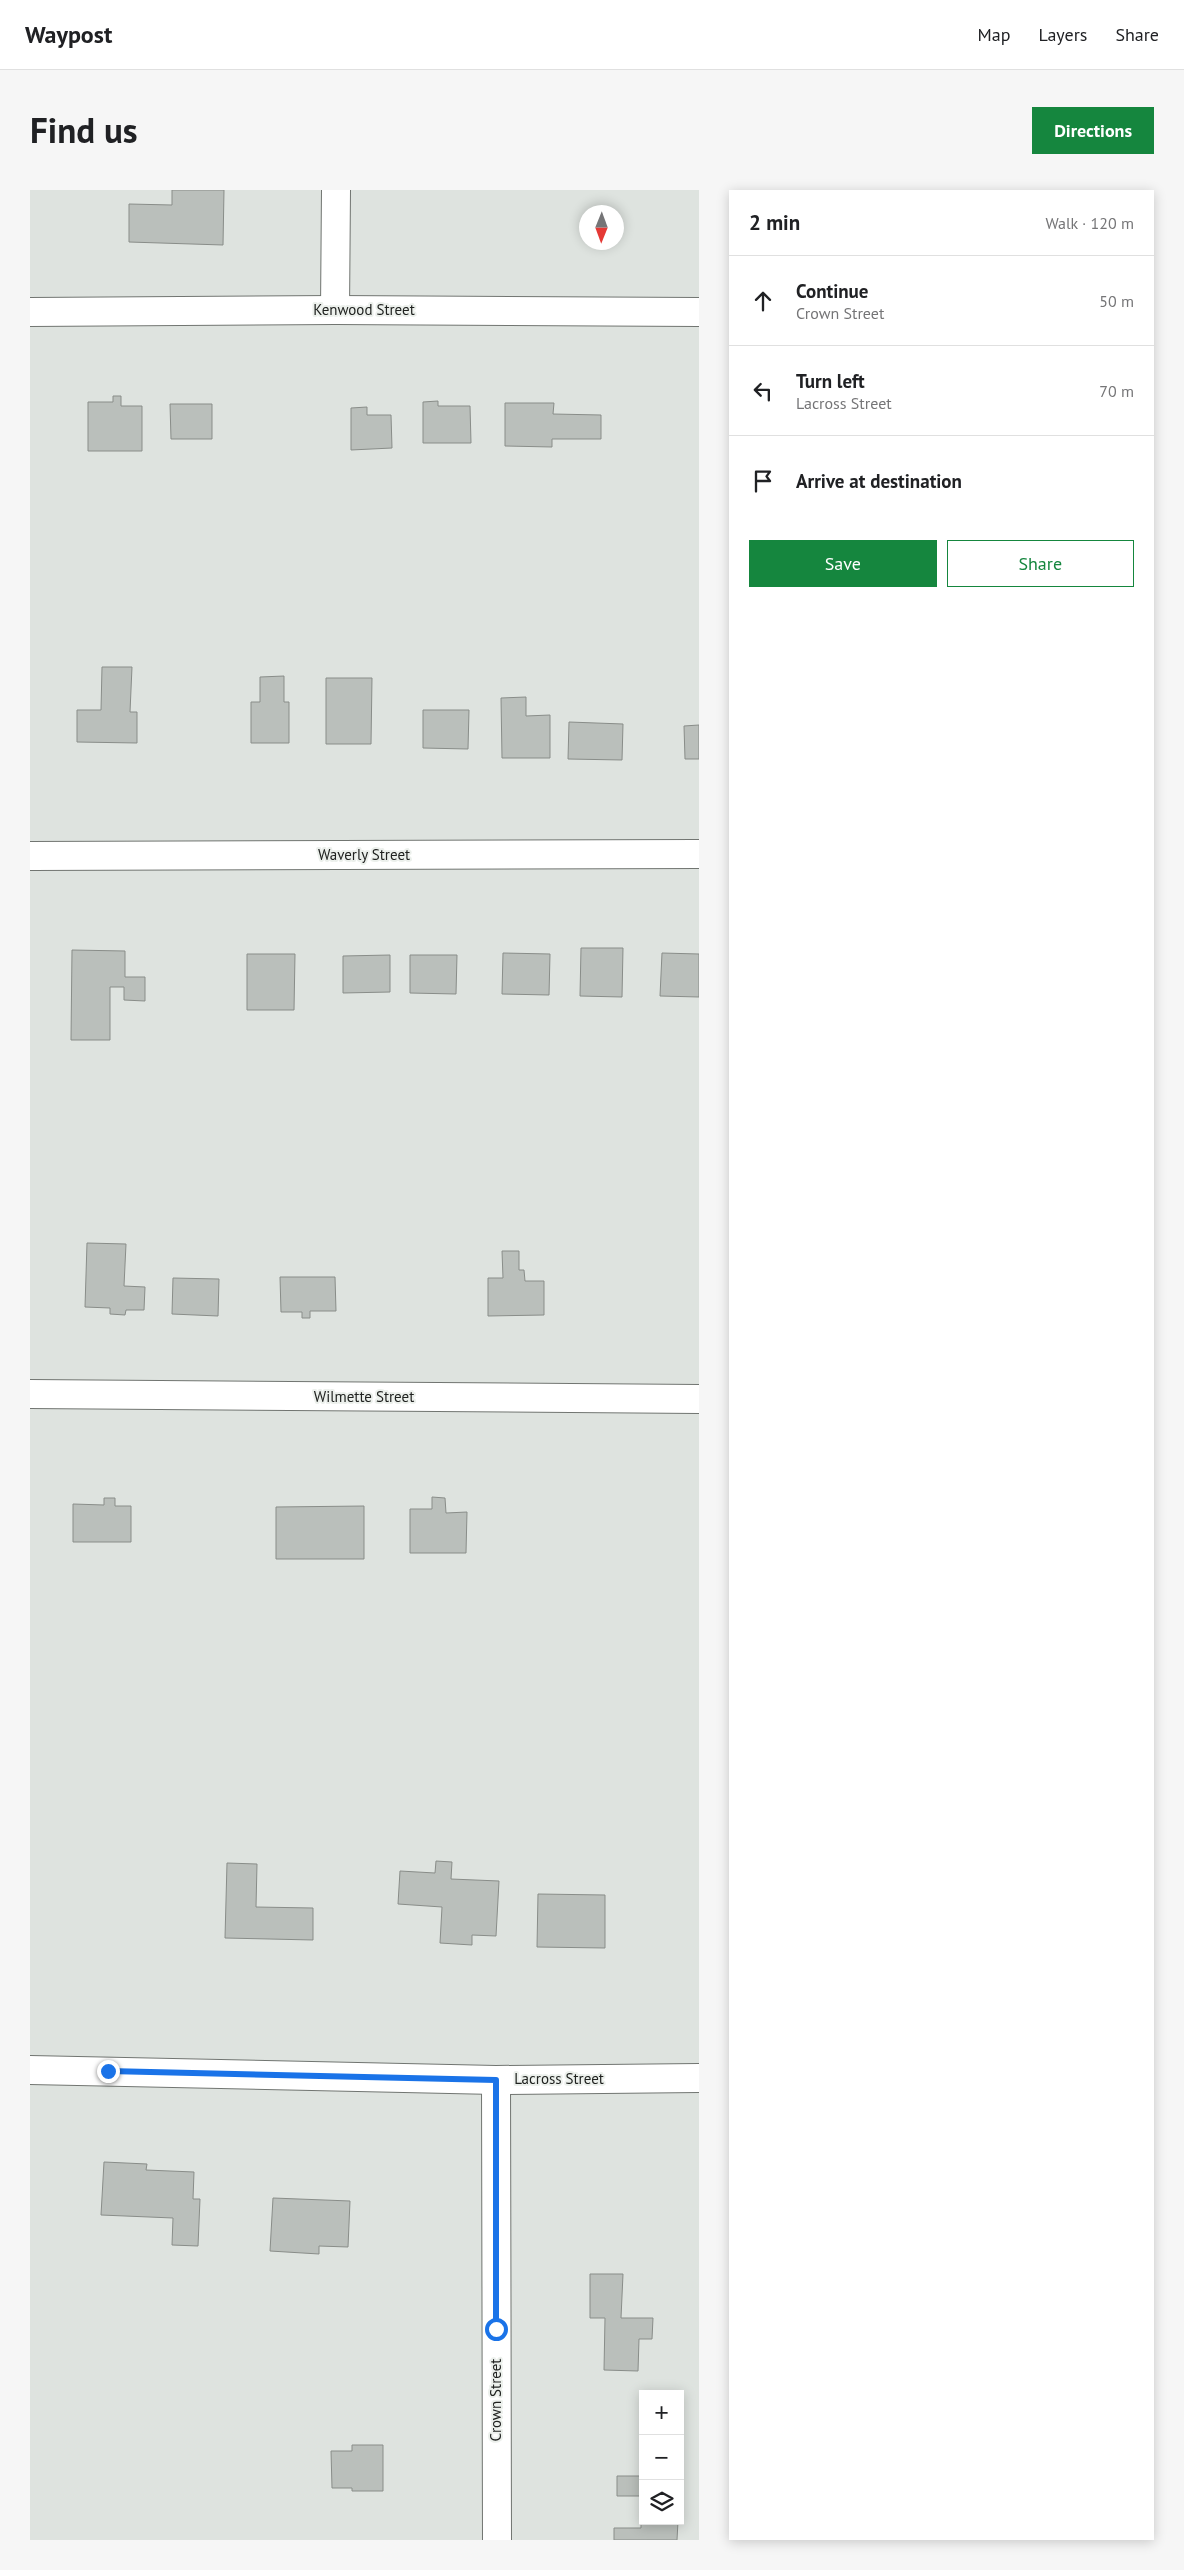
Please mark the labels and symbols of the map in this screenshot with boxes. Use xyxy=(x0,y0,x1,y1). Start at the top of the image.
north arrow xyxy=(579,205,624,250)
street label: Kenwood Street xyxy=(313,300,415,319)
street label: Waverly Street xyxy=(318,845,410,864)
street label: Wilmette Street xyxy=(314,1387,414,1406)
route end xyxy=(97,2060,120,2083)
street label: Lacross Street xyxy=(514,2069,604,2088)
route start xyxy=(485,2318,508,2341)
street label: Crown Street xyxy=(486,2359,505,2441)

